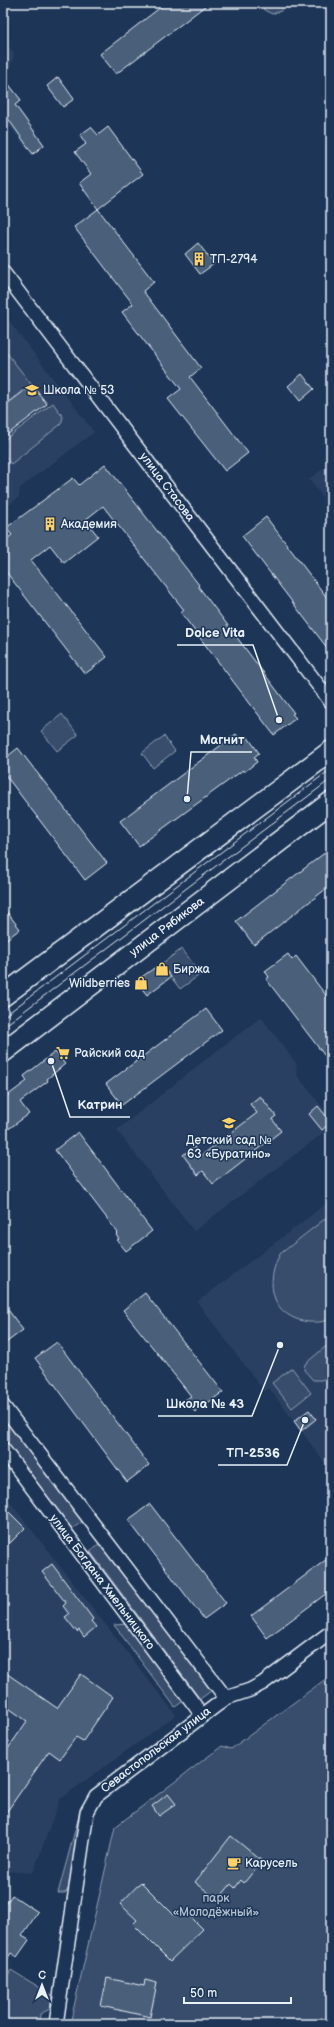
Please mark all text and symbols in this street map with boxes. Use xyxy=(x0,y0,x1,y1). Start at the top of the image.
building icon: ТП-2794 xyxy=(191,251,207,267)
place label: ТП-2794 xyxy=(210,252,258,267)
school or university icon: Школа № 53 xyxy=(24,382,40,398)
place label: Школа № 53 xyxy=(43,383,114,398)
street label: улица Стасова xyxy=(136,450,198,524)
building icon: Академия xyxy=(42,516,58,532)
place label: Академия xyxy=(60,517,117,532)
callout: Dolce Vita xyxy=(177,620,253,645)
text: Dolce Vita xyxy=(185,625,245,641)
callout: Магнит xyxy=(191,727,252,752)
text: Магнит xyxy=(200,732,245,748)
street label: улица Рябикова xyxy=(127,894,207,960)
shop icon: Биржа xyxy=(154,961,170,977)
place label: Биржа xyxy=(173,962,210,977)
shop icon: Wildberries xyxy=(133,975,149,991)
place label: Wildberries xyxy=(69,976,130,991)
supermarket icon: Райский сад xyxy=(55,1045,71,1061)
place label: Райский сад xyxy=(74,1046,146,1061)
callout: Катрин xyxy=(70,1092,130,1117)
text: Катрин xyxy=(78,1097,122,1113)
school or university icon: Детский сад № 63 «Буратино» xyxy=(221,1115,237,1131)
place label: Детский сад № 63 «Буратино» xyxy=(186,1133,272,1162)
callout: Школа № 43 xyxy=(158,1391,252,1416)
text: Школа № 43 xyxy=(166,1396,245,1412)
callout: ТП-2536 xyxy=(218,1440,287,1465)
text: ТП-2536 xyxy=(226,1445,280,1461)
street label: улица Богдана Хмельницкого xyxy=(46,1511,158,1653)
street label: Севастопольская улица xyxy=(98,1704,214,1796)
cafe icon: Карусель xyxy=(226,1855,242,1871)
place label: Карусель xyxy=(245,1856,298,1871)
park label: парк «Молодёжный» xyxy=(173,1891,260,1920)
north arrow xyxy=(22,1965,62,2005)
text: С xyxy=(38,1969,46,1982)
scale bar xyxy=(184,1979,291,2005)
text: 50 m xyxy=(190,1986,217,2001)

